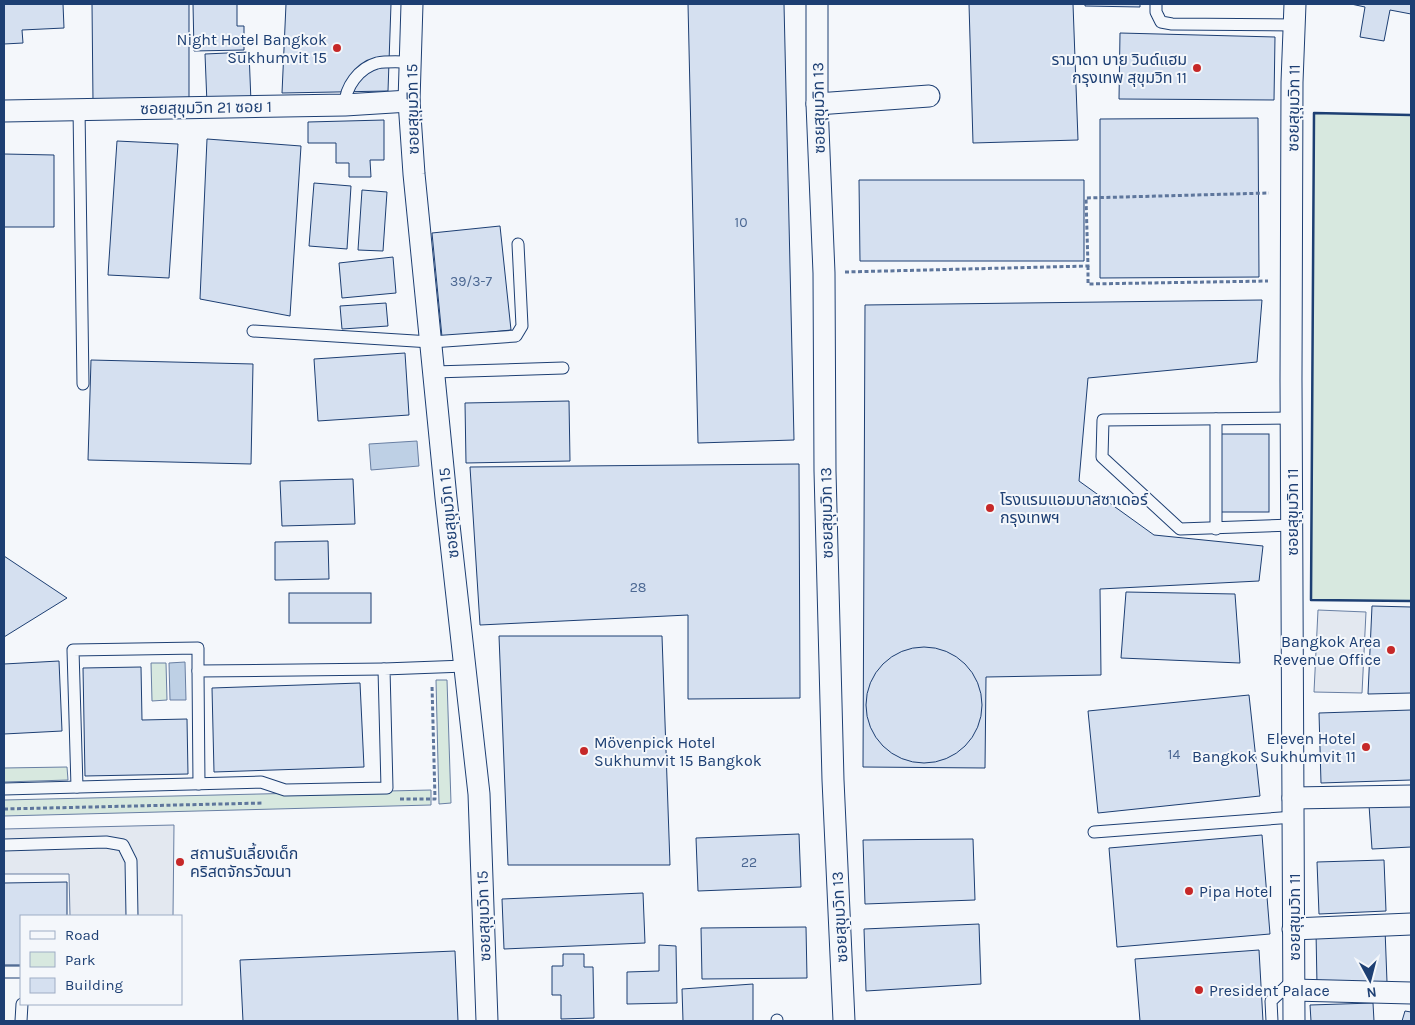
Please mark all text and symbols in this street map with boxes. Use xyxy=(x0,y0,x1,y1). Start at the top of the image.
place label: Night Hotel Bangkok Sukhumvit 15 xyxy=(177,30,327,67)
marker: Night Hotel Bangkok Sukhumvit 15 xyxy=(331,42,343,54)
place label: รามาดา บาย วินด์แฮม กรุงเทพ สุขุมวิท 11 xyxy=(1052,50,1187,87)
street label: ซอยสุขุมวิท 13 xyxy=(808,62,829,154)
marker: รามาดา บาย วินด์แฮม กรุงเทพ สุขุมวิท 11 xyxy=(1191,62,1203,74)
street label: ซอยสุขุมวิท 15 xyxy=(402,63,423,155)
street label: ซอยสุขุมวิท 11 xyxy=(1283,64,1304,152)
street label: ซอยสุขุมวิท 21 ซอย 1 xyxy=(140,97,272,118)
house number: 10 xyxy=(735,214,747,231)
house number: 39/3-7 xyxy=(450,273,492,290)
street label: ซอยสุขุมวิท 15 xyxy=(434,467,463,559)
street label: ซอยสุขุมวิท 13 xyxy=(816,467,837,559)
street label: ซอยสุขุมวิท 11 xyxy=(1283,468,1302,556)
place label: โรงแรมแอมบาสซาเดอร์ กรุงเทพฯ xyxy=(1000,490,1149,527)
marker: โรงแรมแอมบาสซาเดอร์ กรุงเทพฯ xyxy=(984,502,996,514)
house number: 28 xyxy=(630,579,646,596)
place label: Bangkok Area Revenue Office xyxy=(1273,632,1381,669)
marker: Bangkok Area Revenue Office xyxy=(1385,644,1397,656)
place label: Eleven Hotel Bangkok Sukhumvit 11 xyxy=(1192,729,1356,766)
place label: Mövenpick Hotel Sukhumvit 15 Bangkok xyxy=(594,733,762,770)
marker: Eleven Hotel Bangkok Sukhumvit 11 xyxy=(1360,741,1372,753)
marker: Mövenpick Hotel Sukhumvit 15 Bangkok xyxy=(578,745,590,757)
house number: 14 xyxy=(1168,746,1180,763)
place label: สถานรับเลี้ยงเด็ก คริสตจักรวัฒนา xyxy=(190,842,298,881)
house number: 22 xyxy=(741,854,757,871)
marker: สถานรับเลี้ยงเด็ก คริสตจักรวัฒนา xyxy=(174,856,186,868)
street label: ซอยสุขุมวิท 15 xyxy=(472,870,495,962)
street label: ซอยสุขุมวิท 13 xyxy=(828,871,851,963)
street label: ซอยสุขุมวิท 11 xyxy=(1285,873,1304,961)
place label: Pipa Hotel xyxy=(1199,882,1273,901)
marker: Pipa Hotel xyxy=(1183,885,1195,897)
legend xyxy=(20,915,182,1005)
text: Road xyxy=(65,926,100,944)
text: Park xyxy=(65,951,95,969)
north arrow xyxy=(1345,955,1395,1005)
text: Building xyxy=(65,976,123,994)
place label: President Palace xyxy=(1209,981,1330,1000)
text: N xyxy=(1366,983,1378,1001)
marker: President Palace xyxy=(1193,984,1205,996)

